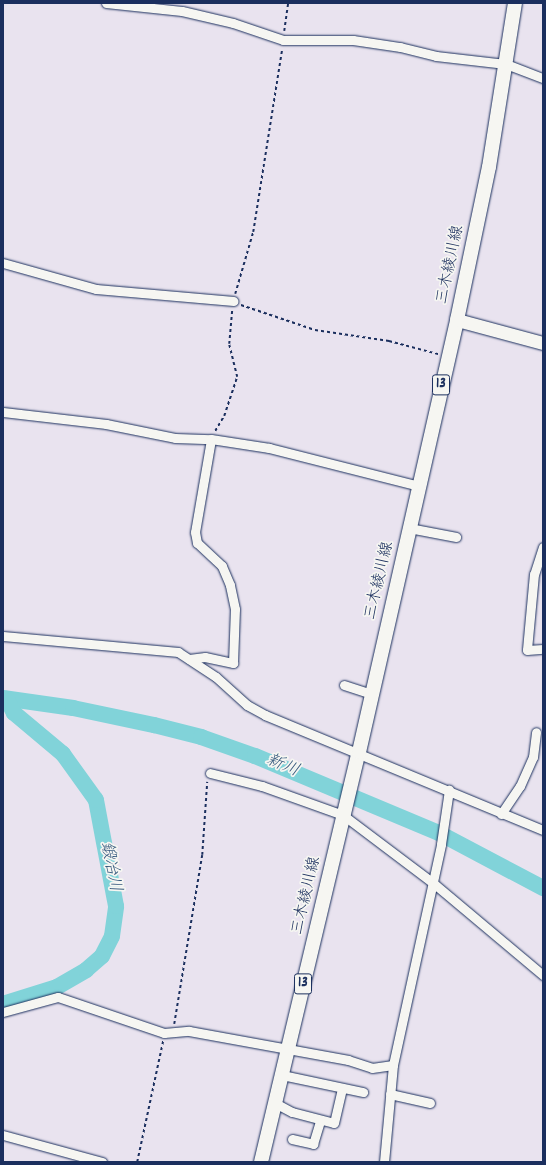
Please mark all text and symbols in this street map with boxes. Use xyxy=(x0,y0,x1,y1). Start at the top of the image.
street label: 三木綾川線 xyxy=(433,224,469,306)
road number: 13 xyxy=(432,372,450,398)
street label: 三木綾川線 xyxy=(362,540,398,622)
water label: 新川 xyxy=(262,751,302,783)
water label: 鍛冶川 xyxy=(94,840,124,894)
street label: 三木綾川線 xyxy=(289,855,325,937)
road number: 13 xyxy=(294,971,312,997)

